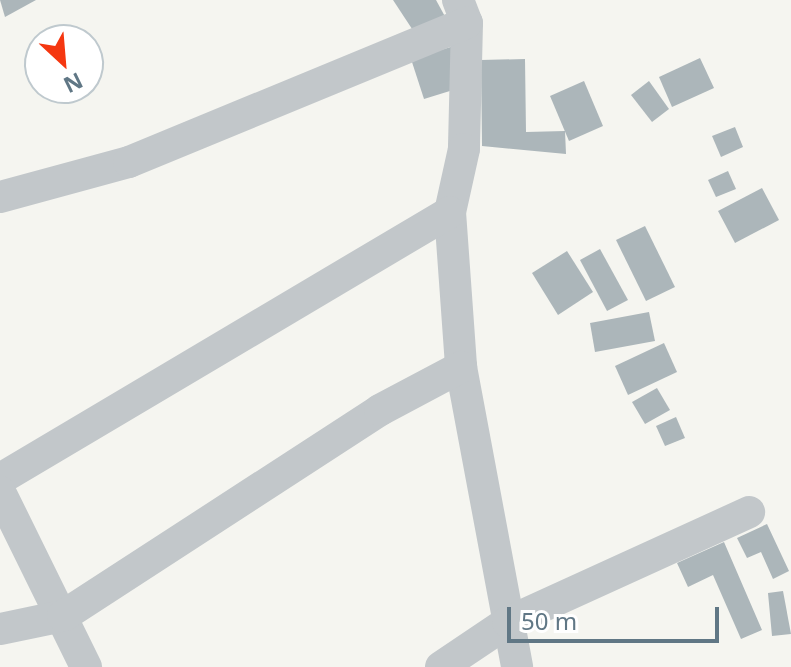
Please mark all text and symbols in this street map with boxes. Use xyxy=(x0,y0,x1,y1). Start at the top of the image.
north arrow xyxy=(24,24,104,104)
text: N xyxy=(59,66,88,101)
scale bar xyxy=(511,591,723,641)
text: 50 m xyxy=(521,604,577,637)

